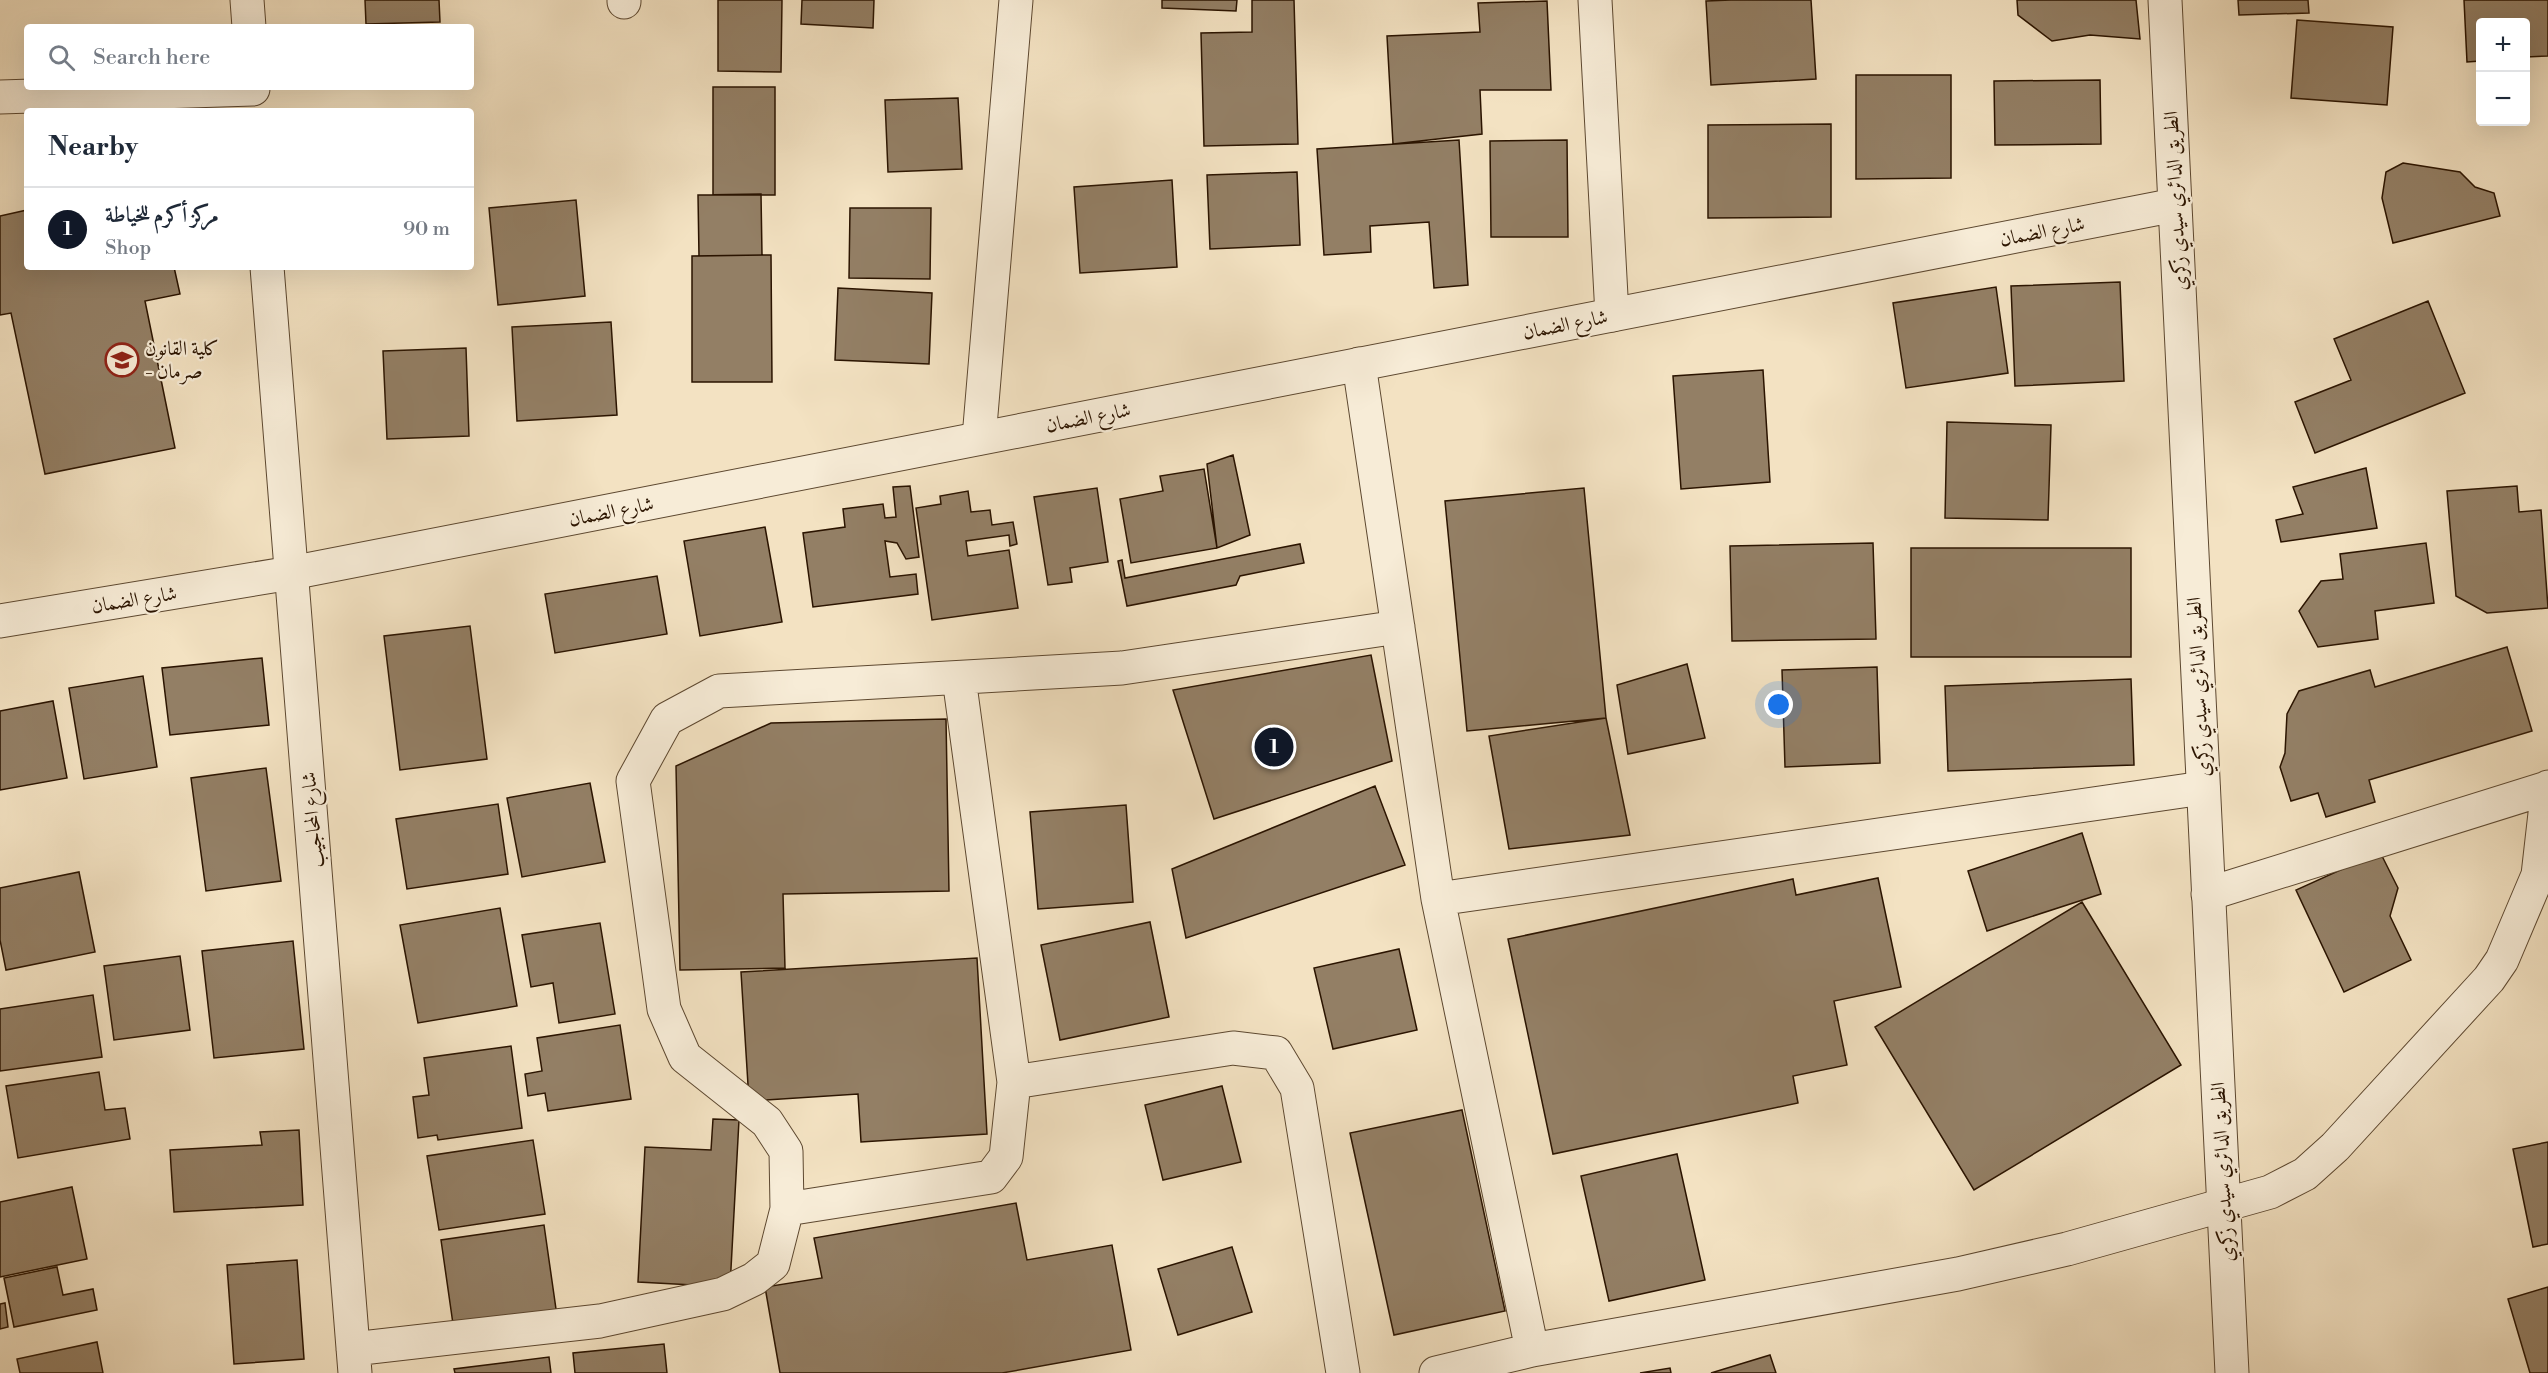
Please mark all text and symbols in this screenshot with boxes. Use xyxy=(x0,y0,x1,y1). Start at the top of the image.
map controls xyxy=(2476,18,2530,126)
button: + xyxy=(2476,18,2530,72)
search box xyxy=(24,24,474,90)
icon: search xyxy=(45,41,78,74)
text: Search here xyxy=(93,44,210,71)
button: − xyxy=(2476,72,2530,126)
street label: الطريق الدائري سيدي زكري xyxy=(2159,110,2196,291)
text: Nearby xyxy=(48,131,138,163)
text: مركز أكرم للخياطة xyxy=(105,202,219,229)
street label: شارع الضمان xyxy=(1997,212,2088,257)
text: 1 xyxy=(63,217,72,242)
text: 90 m xyxy=(403,217,450,242)
text: Shop xyxy=(105,236,151,261)
street label: شارع الضمان xyxy=(1520,305,1611,350)
place label: كلية القانون - صرمان xyxy=(145,337,219,385)
school or university icon: كلية القانون - صرمان xyxy=(104,342,140,378)
street label: شارع الضمان xyxy=(1043,398,1134,443)
street label: شارع الضمان xyxy=(566,492,657,537)
street label: شارع الضمان xyxy=(90,581,179,624)
street label: الطريق الدائري سيدي زكري xyxy=(2182,596,2219,777)
your location xyxy=(1764,690,1793,719)
pin: 1 xyxy=(1254,724,1294,770)
street label: شارع المحاجيب xyxy=(297,771,334,869)
street label: الطريق الدائري سيدي زكري xyxy=(2206,1081,2243,1262)

